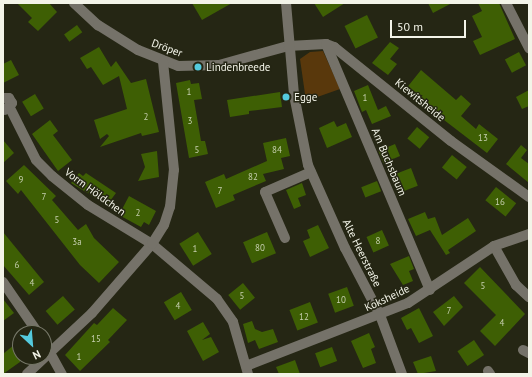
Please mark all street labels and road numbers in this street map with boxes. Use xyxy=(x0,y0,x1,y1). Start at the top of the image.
street label: Dröper xyxy=(150,36,184,60)
street label: Kiewitsheide xyxy=(392,76,448,124)
street label: Am Buchsbaum xyxy=(369,126,409,198)
street label: Vorm Höldchen xyxy=(62,165,128,219)
street label: Alte Heerstraße xyxy=(340,217,384,289)
street label: Koksheide xyxy=(362,282,412,314)

